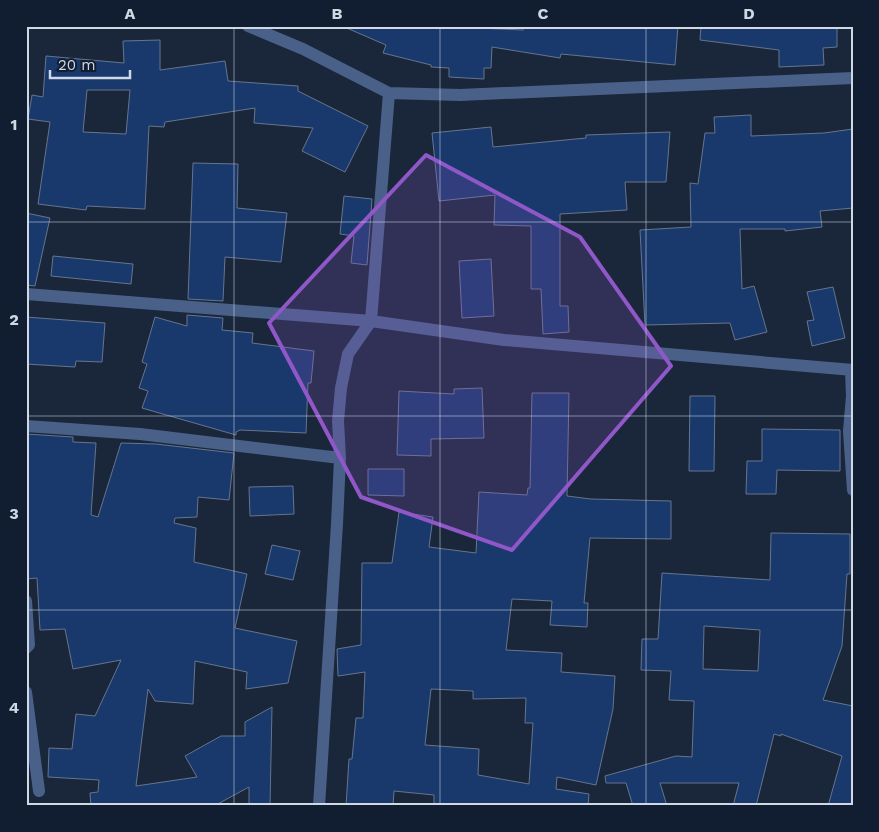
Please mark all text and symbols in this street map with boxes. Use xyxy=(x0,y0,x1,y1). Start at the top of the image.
text: A xyxy=(125,4,136,23)
text: B xyxy=(332,4,343,23)
text: C xyxy=(538,4,549,23)
text: D xyxy=(743,4,755,23)
scale bar xyxy=(50,48,130,80)
text: 20 m xyxy=(58,56,96,74)
text: 1 xyxy=(11,115,17,134)
text: 2 xyxy=(9,310,19,329)
text: 3 xyxy=(9,504,19,523)
text: 4 xyxy=(9,698,19,717)

